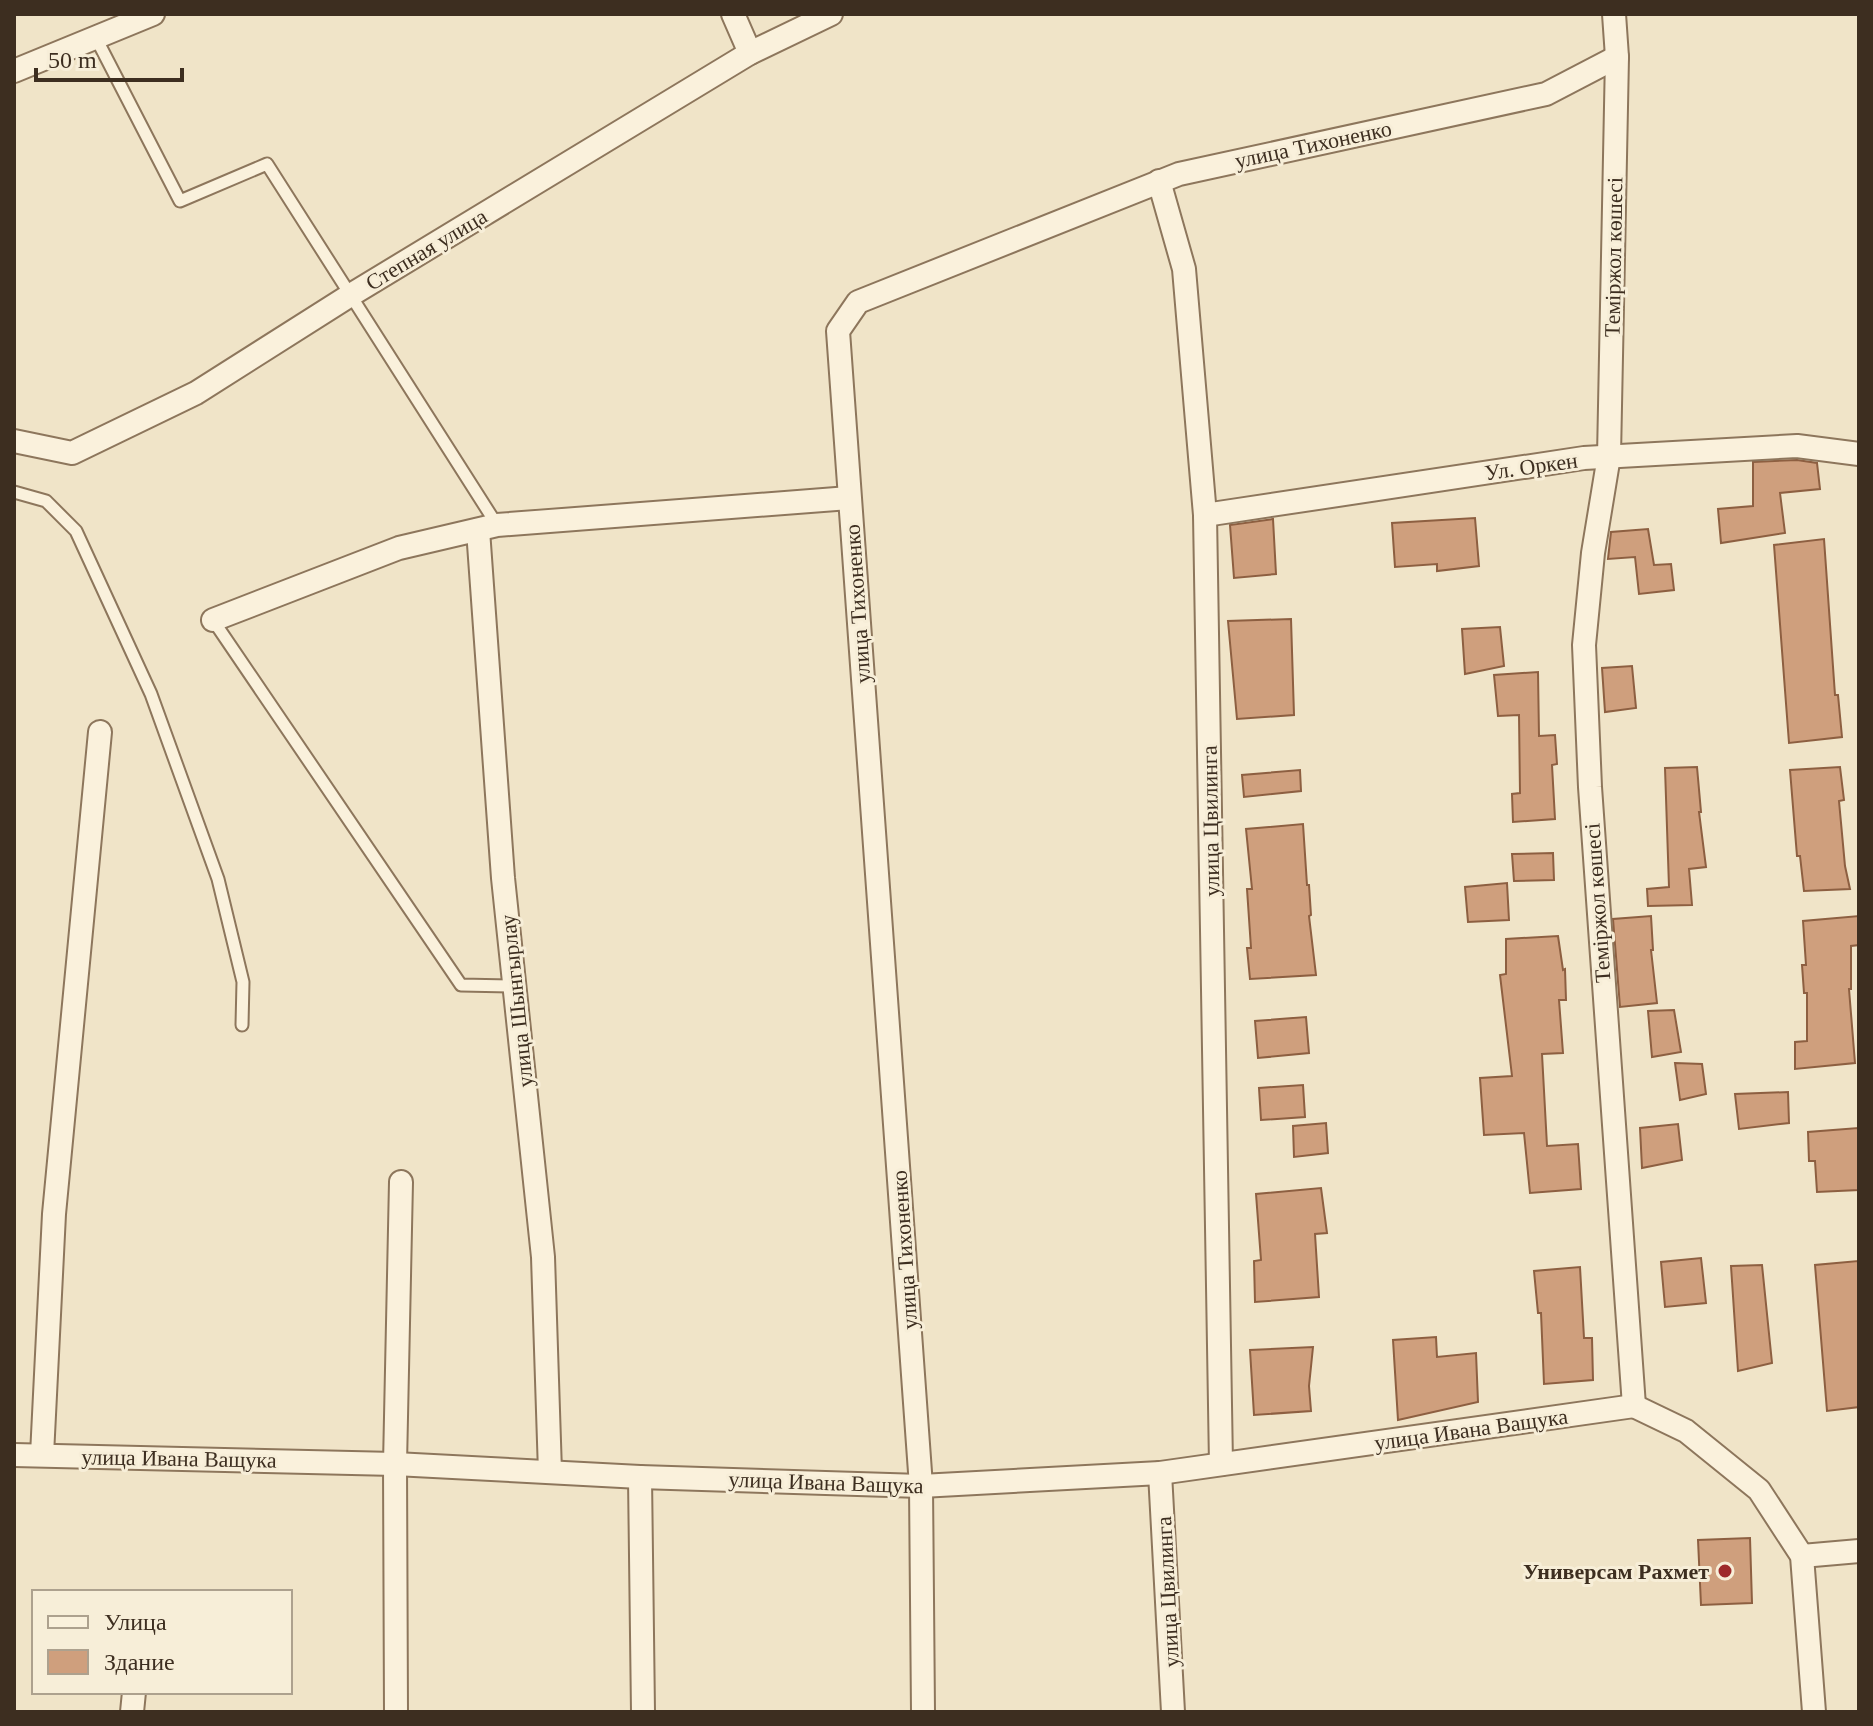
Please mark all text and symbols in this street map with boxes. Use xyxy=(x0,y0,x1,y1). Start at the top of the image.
scale bar xyxy=(36,32,182,82)
text: 50 m xyxy=(48,47,97,73)
street label: улица Тихоненко xyxy=(1232,116,1394,173)
street label: Теміржол көшесі xyxy=(1600,177,1627,337)
street label: Степная улица xyxy=(361,203,492,295)
street label: Ул. Оркен xyxy=(1483,448,1579,485)
street label: улица Тихоненко xyxy=(839,524,876,684)
street label: улица Цвилинга xyxy=(1197,745,1224,897)
street label: Теміржол көшесі xyxy=(1579,822,1616,984)
street label: улица Шынгырлау xyxy=(495,913,538,1089)
street label: улица Тихоненко xyxy=(886,1170,923,1330)
street label: улица Ивана Ващука xyxy=(1373,1404,1570,1455)
street label: улица Ивана Ващука xyxy=(81,1444,277,1473)
street label: улица Ивана Ващука xyxy=(728,1467,924,1498)
street label: улица Цвилинга xyxy=(1151,1516,1184,1668)
place label: Универсам Рахмет xyxy=(1523,1559,1709,1584)
marker: Универсам Рахмет xyxy=(1716,1562,1734,1580)
legend xyxy=(32,1590,292,1694)
text: Улица xyxy=(104,1609,167,1635)
text: Здание xyxy=(104,1649,175,1675)

